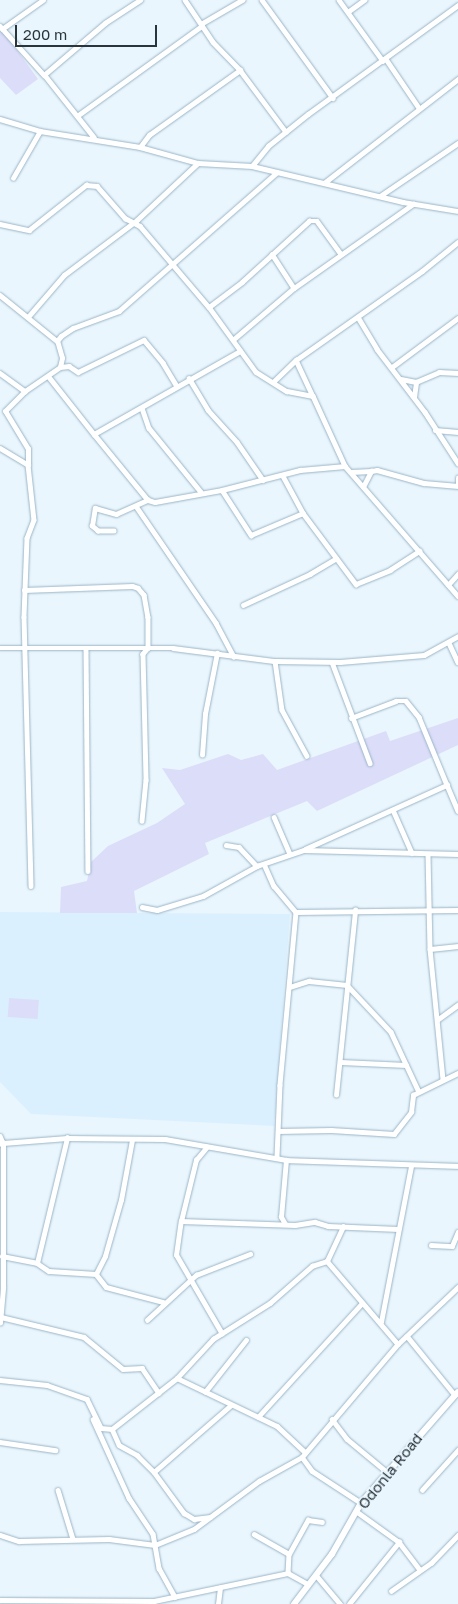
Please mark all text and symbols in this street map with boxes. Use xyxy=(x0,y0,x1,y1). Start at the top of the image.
scale bar xyxy=(18,15,160,47)
text: 200 m xyxy=(23,25,67,43)
street label: Odonla Road xyxy=(354,1429,426,1513)

